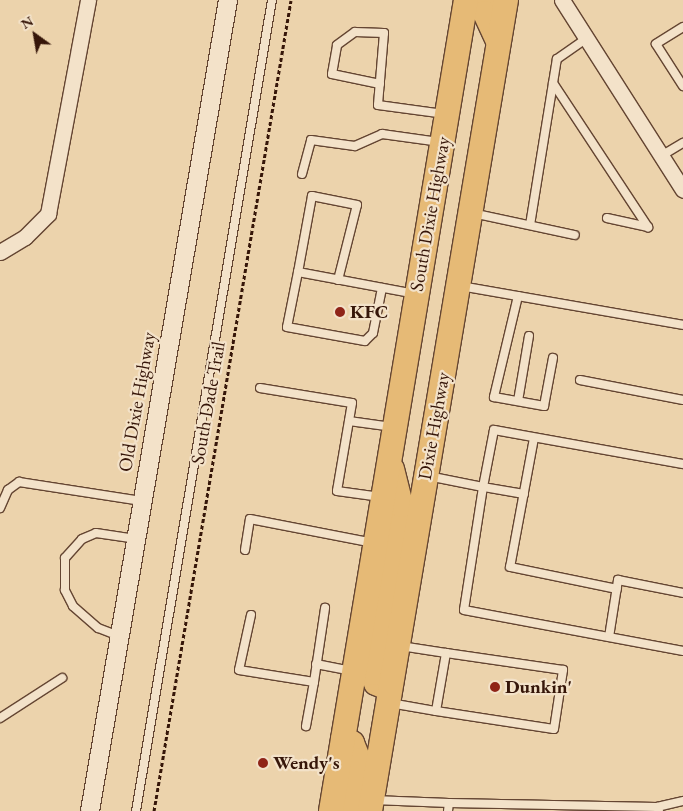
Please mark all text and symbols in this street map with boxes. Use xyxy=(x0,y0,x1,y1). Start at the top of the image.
north arrow xyxy=(10,10,60,60)
text: N xyxy=(17,12,37,33)
street label: South Dixie Highway xyxy=(405,135,455,293)
place label: KFC xyxy=(350,301,388,323)
marker: KFC xyxy=(334,306,346,318)
street label: Old Dixie Highway xyxy=(113,330,161,474)
street label: South Dade Trail xyxy=(186,340,230,466)
street label: Dixie Highway xyxy=(413,370,455,482)
place label: Dunkin' xyxy=(505,676,572,698)
marker: Dunkin' xyxy=(489,681,501,693)
place label: Wendy's xyxy=(273,752,340,774)
marker: Wendy's xyxy=(257,757,269,769)

